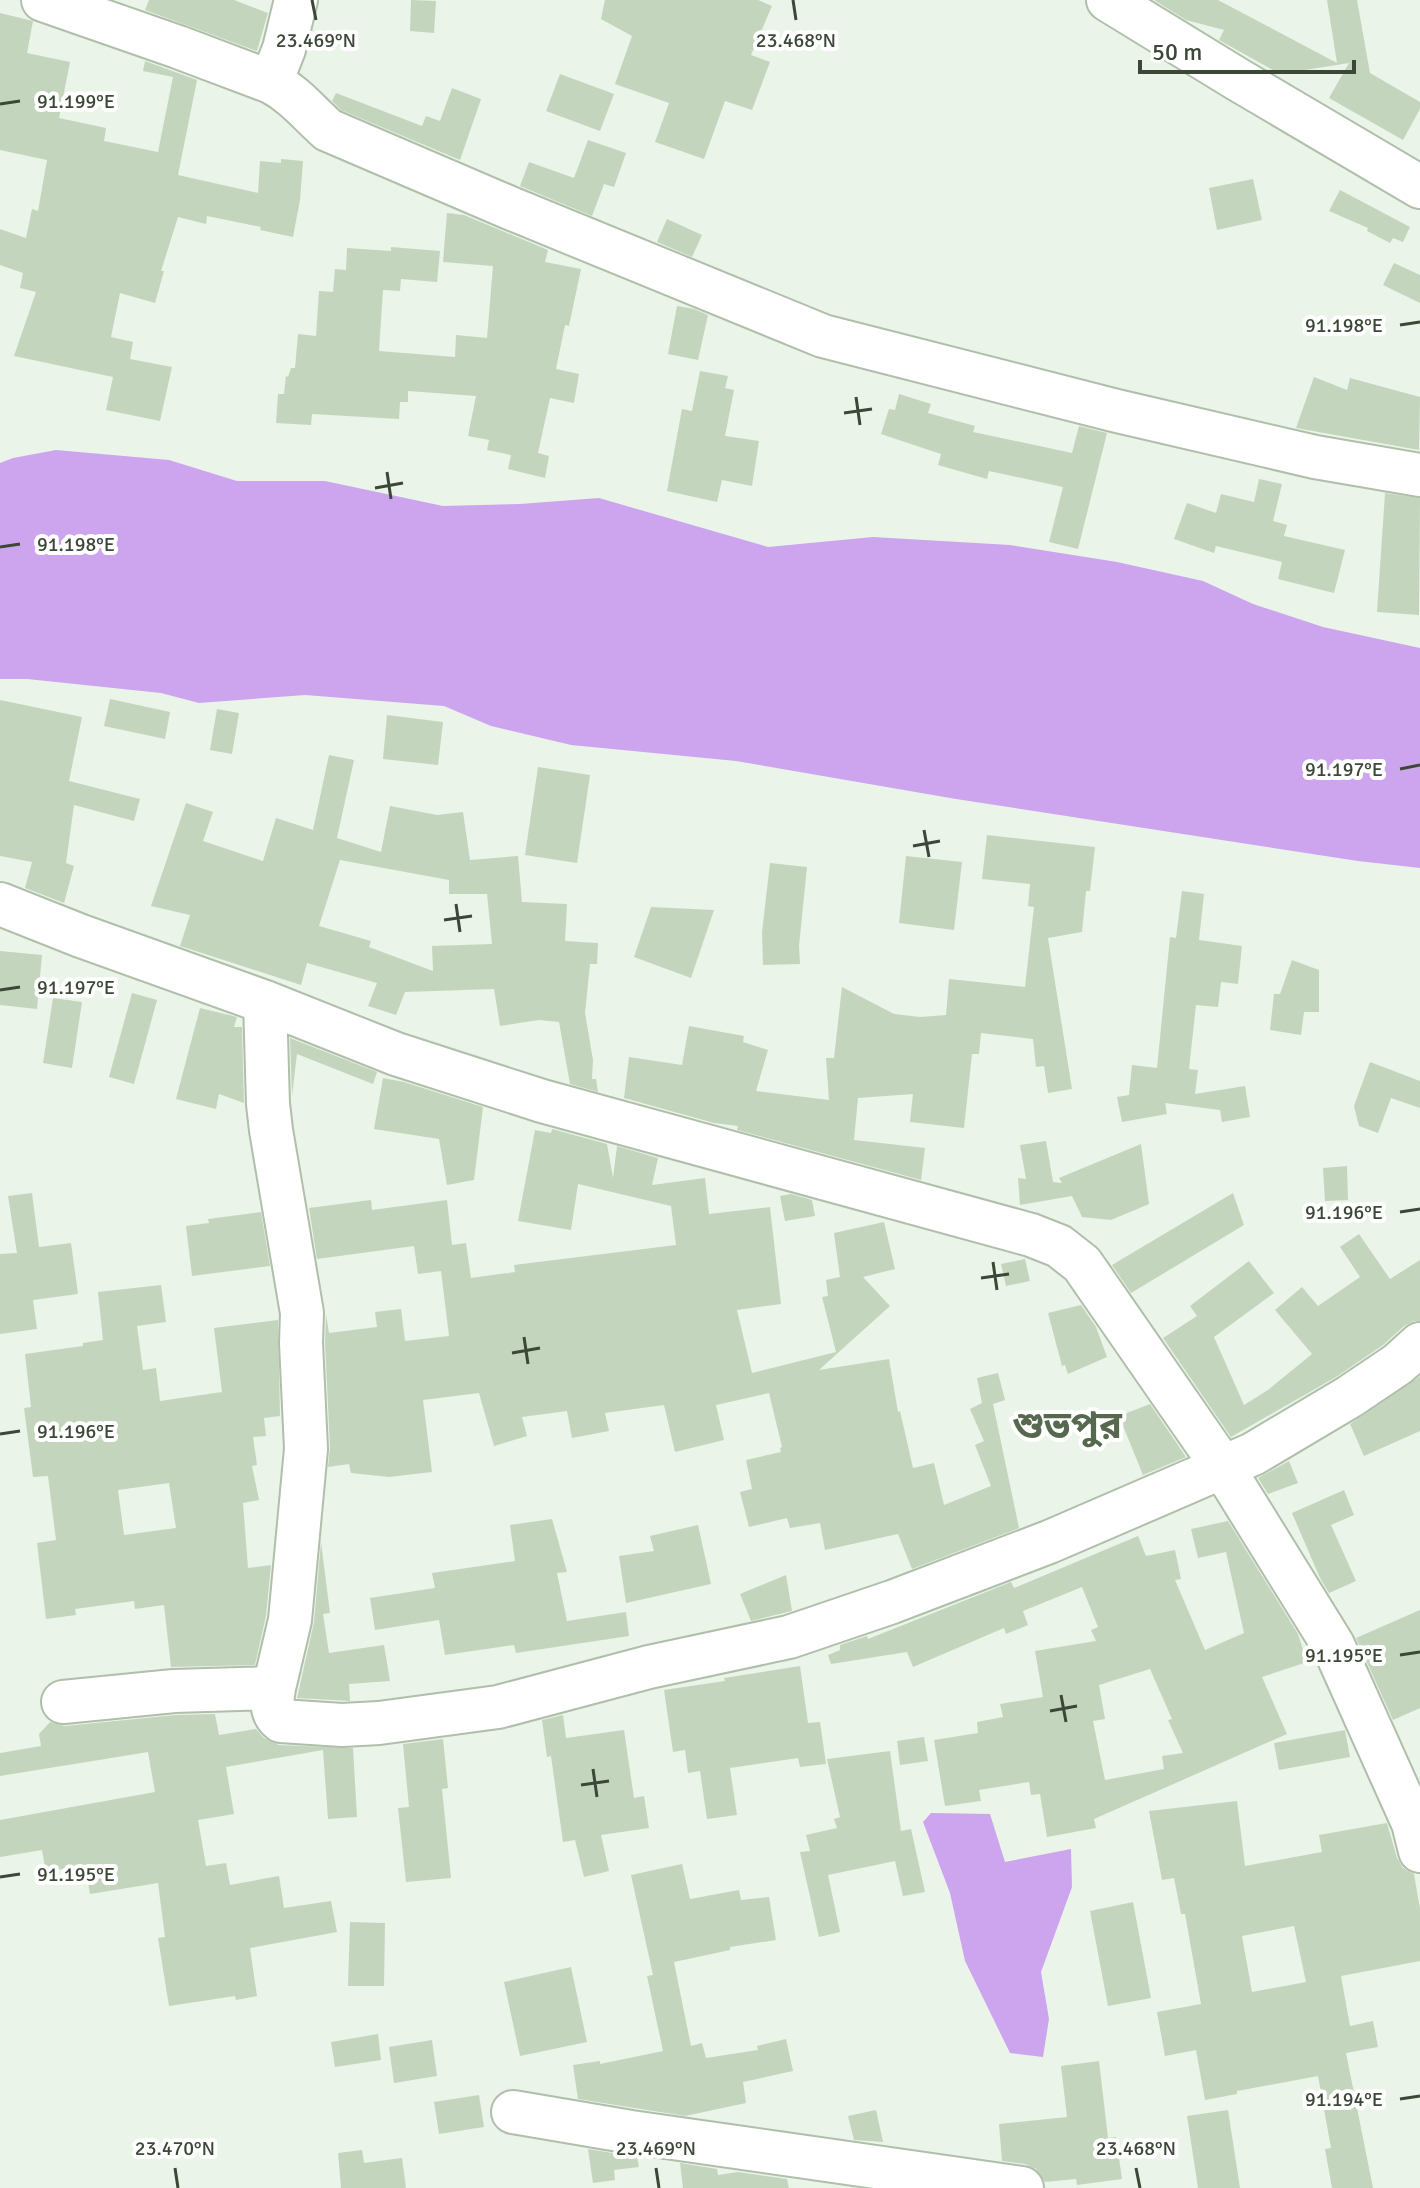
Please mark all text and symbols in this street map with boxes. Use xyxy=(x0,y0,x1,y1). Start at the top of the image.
scale bar xyxy=(1140,24,1354,74)
text: 23.469°N xyxy=(276,28,356,53)
text: 23.468°N xyxy=(756,28,836,53)
text: 50 m xyxy=(1152,37,1202,67)
text: 91.199°E xyxy=(37,89,115,114)
text: 91.198°E xyxy=(1305,313,1383,338)
text: 91.198°E xyxy=(37,532,115,557)
text: 91.197°E xyxy=(1305,757,1383,782)
text: 91.197°E xyxy=(37,975,115,1000)
text: 91.196°E xyxy=(1305,1200,1383,1225)
district label: শুভপুর xyxy=(1012,1402,1123,1449)
text: 91.196°E xyxy=(37,1419,115,1444)
text: 91.195°E xyxy=(1305,1643,1383,1668)
text: 91.195°E xyxy=(37,1862,115,1887)
text: 91.194°E xyxy=(1305,2087,1383,2112)
text: 23.470°N xyxy=(135,2136,215,2161)
text: 23.469°N xyxy=(616,2136,696,2161)
text: 23.468°N xyxy=(1096,2136,1176,2161)

